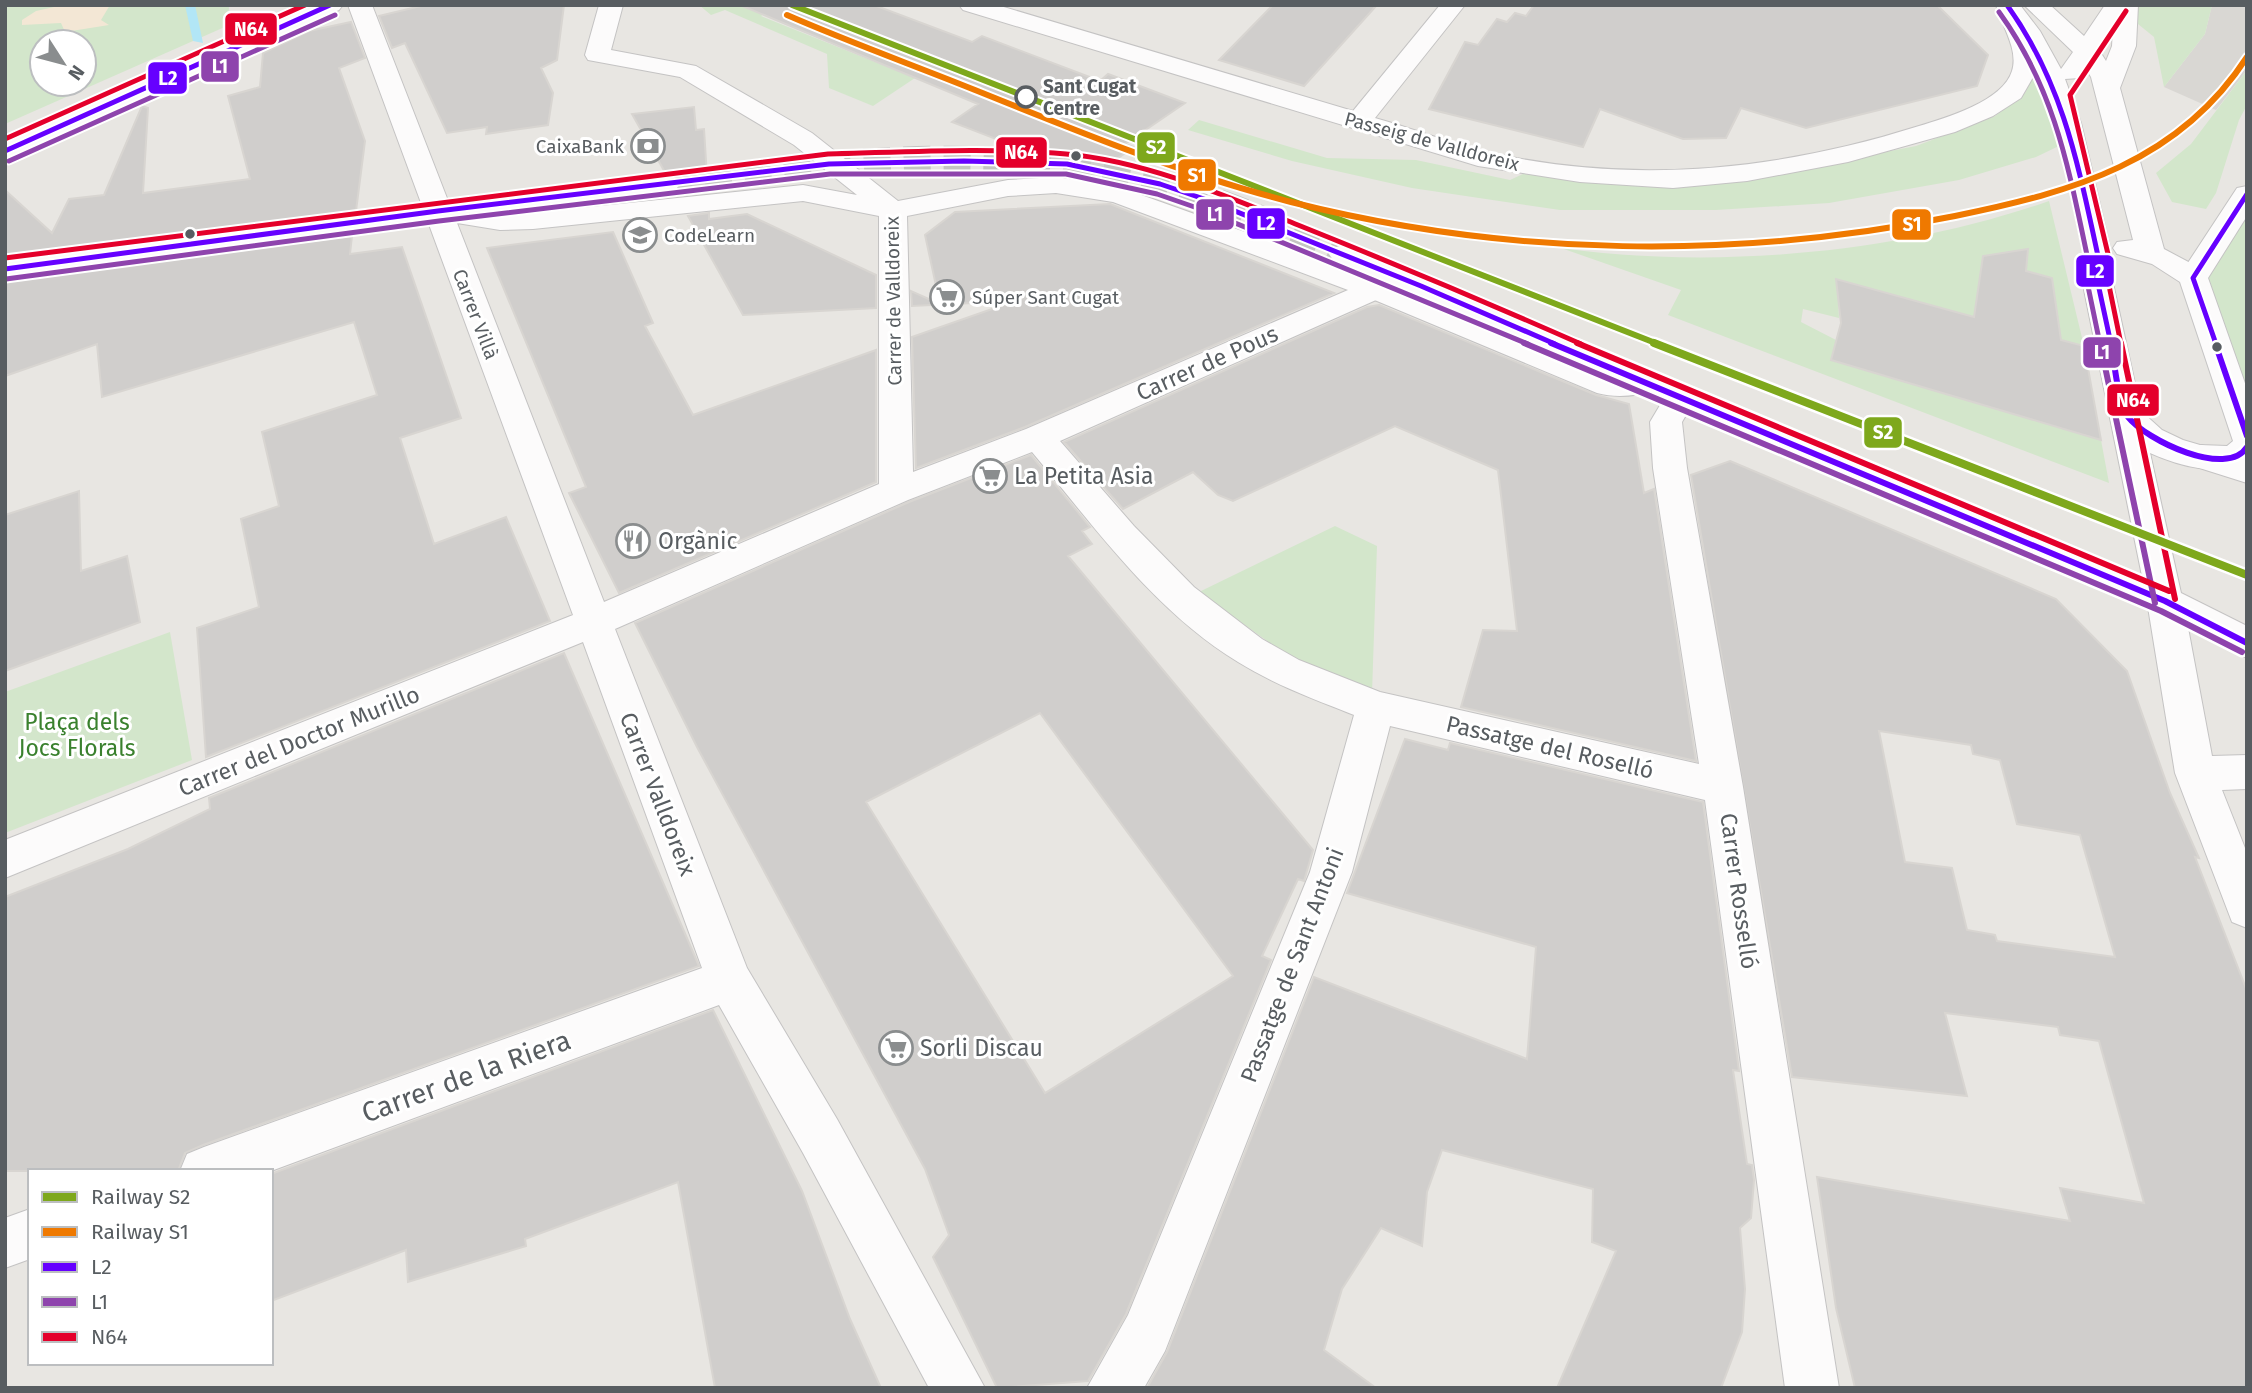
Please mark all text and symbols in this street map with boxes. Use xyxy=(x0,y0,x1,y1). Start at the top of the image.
line badge: N64 xyxy=(224,12,278,46)
text: N64 xyxy=(234,18,268,41)
north arrow xyxy=(28,28,98,98)
line badge: L1 xyxy=(200,50,240,83)
text: L1 xyxy=(212,55,228,78)
text: N xyxy=(63,61,89,85)
line badge: L2 xyxy=(147,61,188,95)
text: L2 xyxy=(158,67,178,90)
place label: Sant Cugat Centre xyxy=(1043,75,1137,120)
marker: Sant Cugat Centre xyxy=(1015,86,1037,108)
street label: Passeig de Valldoreix xyxy=(1342,107,1523,176)
bank icon: CaixaBank xyxy=(629,127,667,165)
line badge: S2 xyxy=(1136,131,1176,164)
place label: CaixaBank xyxy=(536,135,624,158)
line badge: N64 xyxy=(995,136,1048,169)
text: S2 xyxy=(1146,136,1166,159)
text: N64 xyxy=(1004,141,1038,164)
unlabelled marker xyxy=(1069,149,1083,163)
line badge: S1 xyxy=(1177,158,1217,192)
text: S1 xyxy=(1187,164,1207,187)
line badge: L1 xyxy=(1195,198,1235,231)
text: L1 xyxy=(1207,203,1223,226)
line badge: L2 xyxy=(1246,207,1286,240)
line badge: S1 xyxy=(1891,208,1932,241)
text: L2 xyxy=(1256,212,1276,235)
text: S1 xyxy=(1902,213,1922,236)
street label: Carrer de Valldoreix xyxy=(881,215,906,386)
school or university icon: CodeLearn xyxy=(621,216,659,254)
place label: CodeLearn xyxy=(664,224,755,247)
unlabelled marker xyxy=(183,227,197,241)
line badge: L2 xyxy=(2075,254,2115,288)
text: L2 xyxy=(2085,260,2105,283)
street label: Carrer Villà xyxy=(448,266,503,363)
supermarket icon: Súper Sant Cugat xyxy=(928,278,966,316)
place label: Súper Sant Cugat xyxy=(972,286,1119,309)
street label: Carrer de Pous xyxy=(1132,319,1282,407)
line badge: L1 xyxy=(2082,336,2122,369)
unlabelled marker xyxy=(2210,340,2224,354)
text: L1 xyxy=(2094,341,2110,364)
line badge: N64 xyxy=(2106,383,2160,417)
text: N64 xyxy=(2116,389,2150,412)
line badge: S2 xyxy=(1863,416,1903,449)
text: S2 xyxy=(1873,421,1893,444)
supermarket icon: La Petita Asia xyxy=(971,457,1009,495)
place label: La Petita Asia xyxy=(1014,462,1154,490)
restaurant icon: Orgànic xyxy=(614,522,652,560)
place label: Orgànic xyxy=(658,527,737,555)
street label: Carrer del Doctor Murillo xyxy=(174,680,424,802)
park label: Plaça dels Jocs Florals xyxy=(18,708,136,762)
street label: Carrer Valldoreix xyxy=(614,708,702,880)
street label: Passatge del Roselló xyxy=(1443,709,1657,785)
street label: Carrer Rosselló xyxy=(1714,811,1764,971)
street label: Passatge de Sant Antoni xyxy=(1234,844,1350,1086)
street label: Carrer de la Riera xyxy=(357,1023,575,1130)
supermarket icon: Sorli Discau xyxy=(877,1029,915,1067)
place label: Sorli Discau xyxy=(920,1034,1043,1062)
legend xyxy=(28,1169,273,1365)
text: Railway S2 xyxy=(91,1184,190,1210)
text: Railway S1 xyxy=(91,1219,189,1245)
text: L2 xyxy=(91,1254,112,1280)
text: L1 xyxy=(91,1289,108,1315)
text: N64 xyxy=(91,1324,128,1350)

